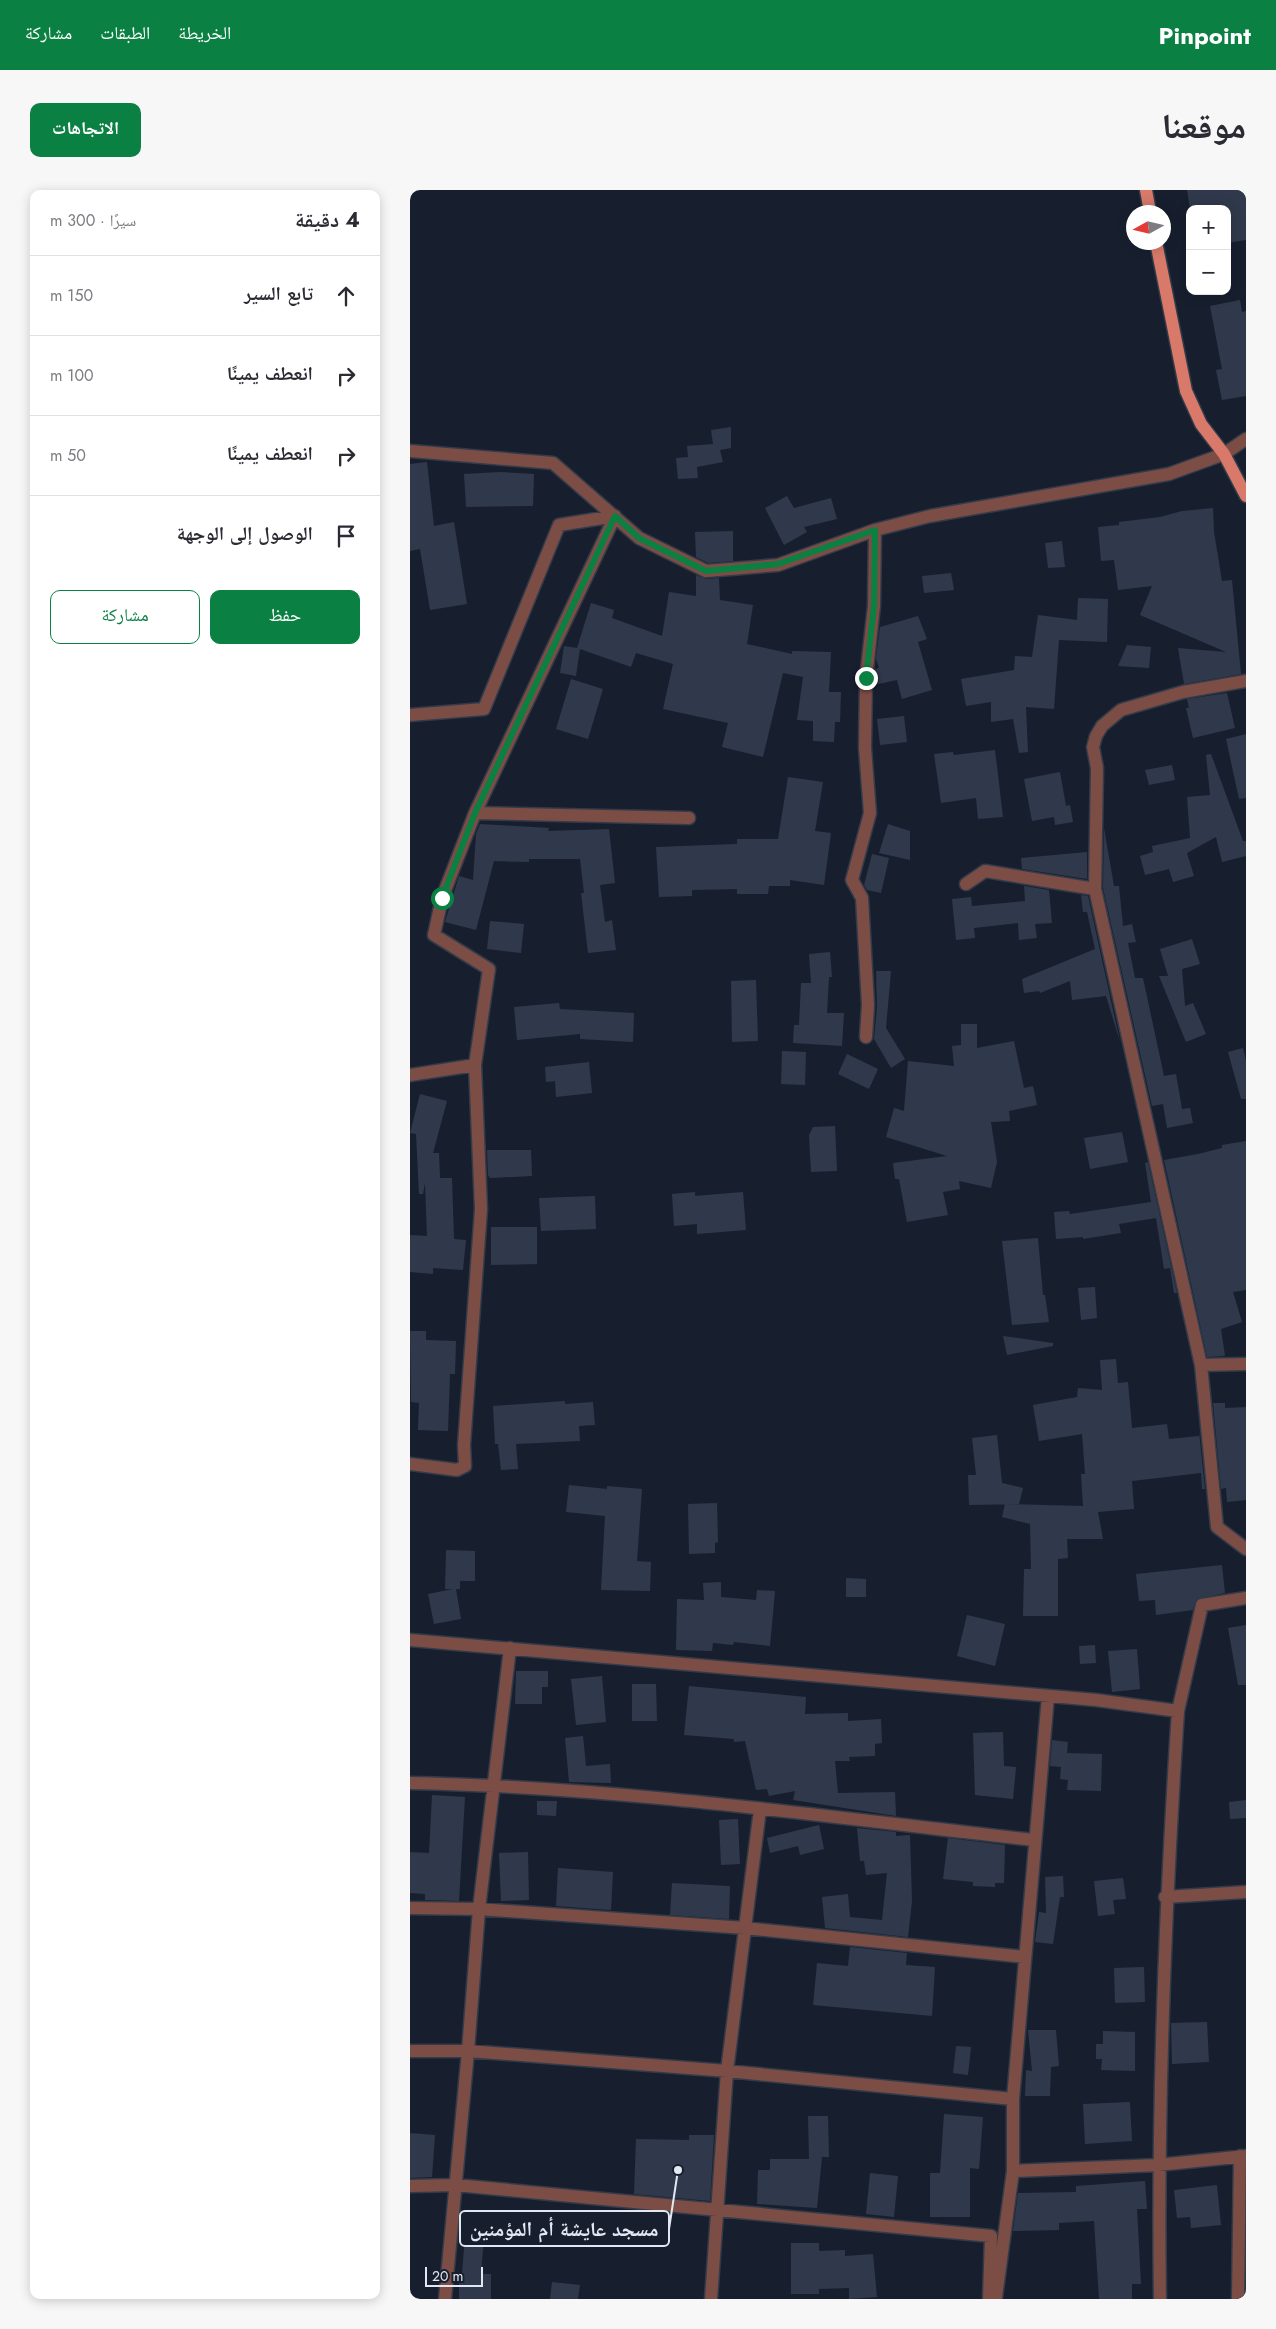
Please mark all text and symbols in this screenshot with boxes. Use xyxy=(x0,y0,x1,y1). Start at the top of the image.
text: Pinpoint xyxy=(1159,18,1251,53)
text: مشاركة xyxy=(25,20,72,46)
text: الطبقات xyxy=(100,20,150,46)
text: الخريطة xyxy=(178,20,231,46)
text: موقعنا xyxy=(1161,101,1246,151)
button: الاتجاهات xyxy=(30,103,141,157)
text: 4 دقيقة xyxy=(295,205,360,235)
north arrow xyxy=(1126,205,1171,250)
map controls xyxy=(1186,205,1231,295)
button: + xyxy=(1186,205,1231,250)
text: سيرًا · 300 m xyxy=(50,209,136,232)
button: − xyxy=(1186,250,1231,295)
text: تابع السير xyxy=(244,280,313,307)
icon: ahead xyxy=(332,282,360,310)
text: 150 m xyxy=(50,284,93,307)
text: انعطف يمينًا xyxy=(227,360,313,387)
icon: right xyxy=(332,362,360,390)
text: 100 m xyxy=(50,364,94,387)
text: انعطف يمينًا xyxy=(227,440,313,467)
icon: right xyxy=(332,442,360,470)
text: 50 m xyxy=(50,444,86,467)
text: الوصول إلى الوجهة xyxy=(177,520,313,547)
icon: arrive xyxy=(332,522,360,550)
button: مشاركة xyxy=(50,590,200,644)
button: حفظ xyxy=(210,590,360,644)
route end xyxy=(855,667,878,690)
route start xyxy=(431,887,454,910)
callout: مسجد عايشة أم المؤمنين xyxy=(460,2211,669,2246)
text: مسجد عايشة أم المؤمنين xyxy=(470,2215,658,2244)
scale bar xyxy=(425,2264,482,2287)
text: 20 m xyxy=(432,2266,464,2286)

